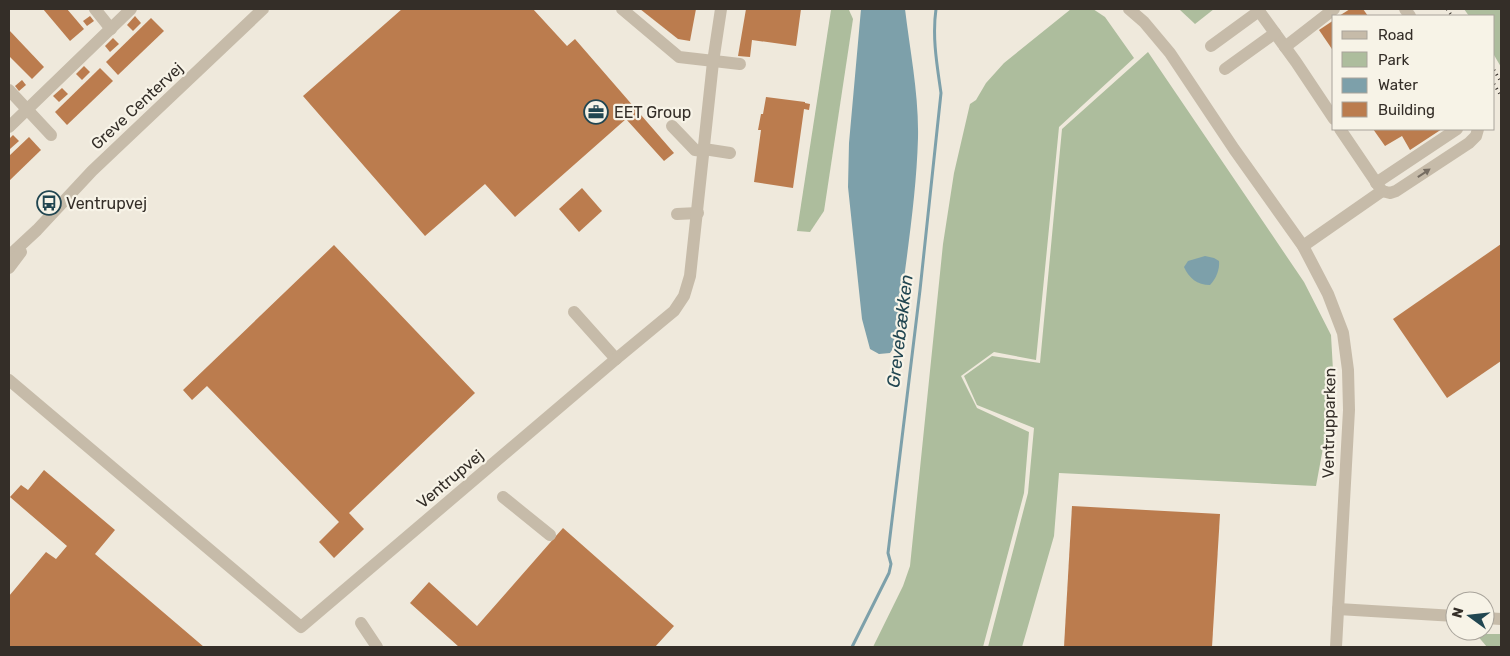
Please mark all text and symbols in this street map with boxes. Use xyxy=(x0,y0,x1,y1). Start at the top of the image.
legend xyxy=(1332,15,1495,130)
text: Road xyxy=(1378,26,1414,44)
text: Park xyxy=(1378,51,1409,69)
street label: Greve Centervej xyxy=(87,58,187,154)
text: Water xyxy=(1378,76,1418,94)
office icon: EET Group xyxy=(583,99,609,125)
text: Building xyxy=(1378,101,1435,119)
place label: EET Group xyxy=(614,103,691,122)
one-way arrow xyxy=(1417,168,1431,178)
bus stop icon: Ventrupvej xyxy=(36,190,62,216)
place label: Ventrupvej xyxy=(66,194,147,213)
water label: Grevebækken xyxy=(882,273,918,389)
street label: Ventrupparken xyxy=(1319,368,1339,478)
street label: Ventrupvej xyxy=(413,446,487,512)
north arrow xyxy=(1445,591,1495,641)
text: N xyxy=(1448,606,1467,620)

